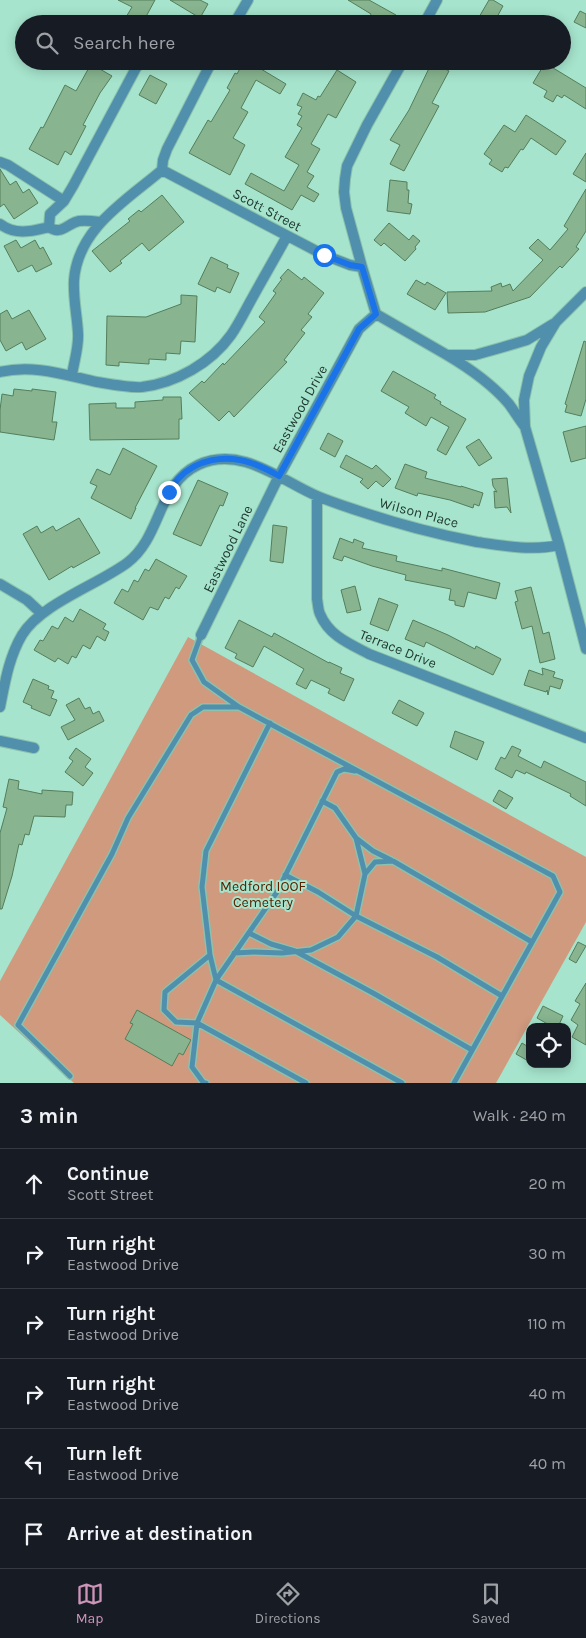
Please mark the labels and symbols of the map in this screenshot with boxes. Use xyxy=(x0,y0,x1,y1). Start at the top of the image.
street label: Scott Street xyxy=(230,185,304,235)
route start xyxy=(313,244,336,267)
street label: Eastwood Drive xyxy=(269,362,331,456)
route end xyxy=(158,481,181,504)
street label: Wilson Place xyxy=(378,494,460,532)
street label: Eastwood Lane xyxy=(200,503,256,595)
street label: Terrace Drive xyxy=(357,626,439,672)
park label: Medford IOOF Cemetery xyxy=(220,878,306,911)

